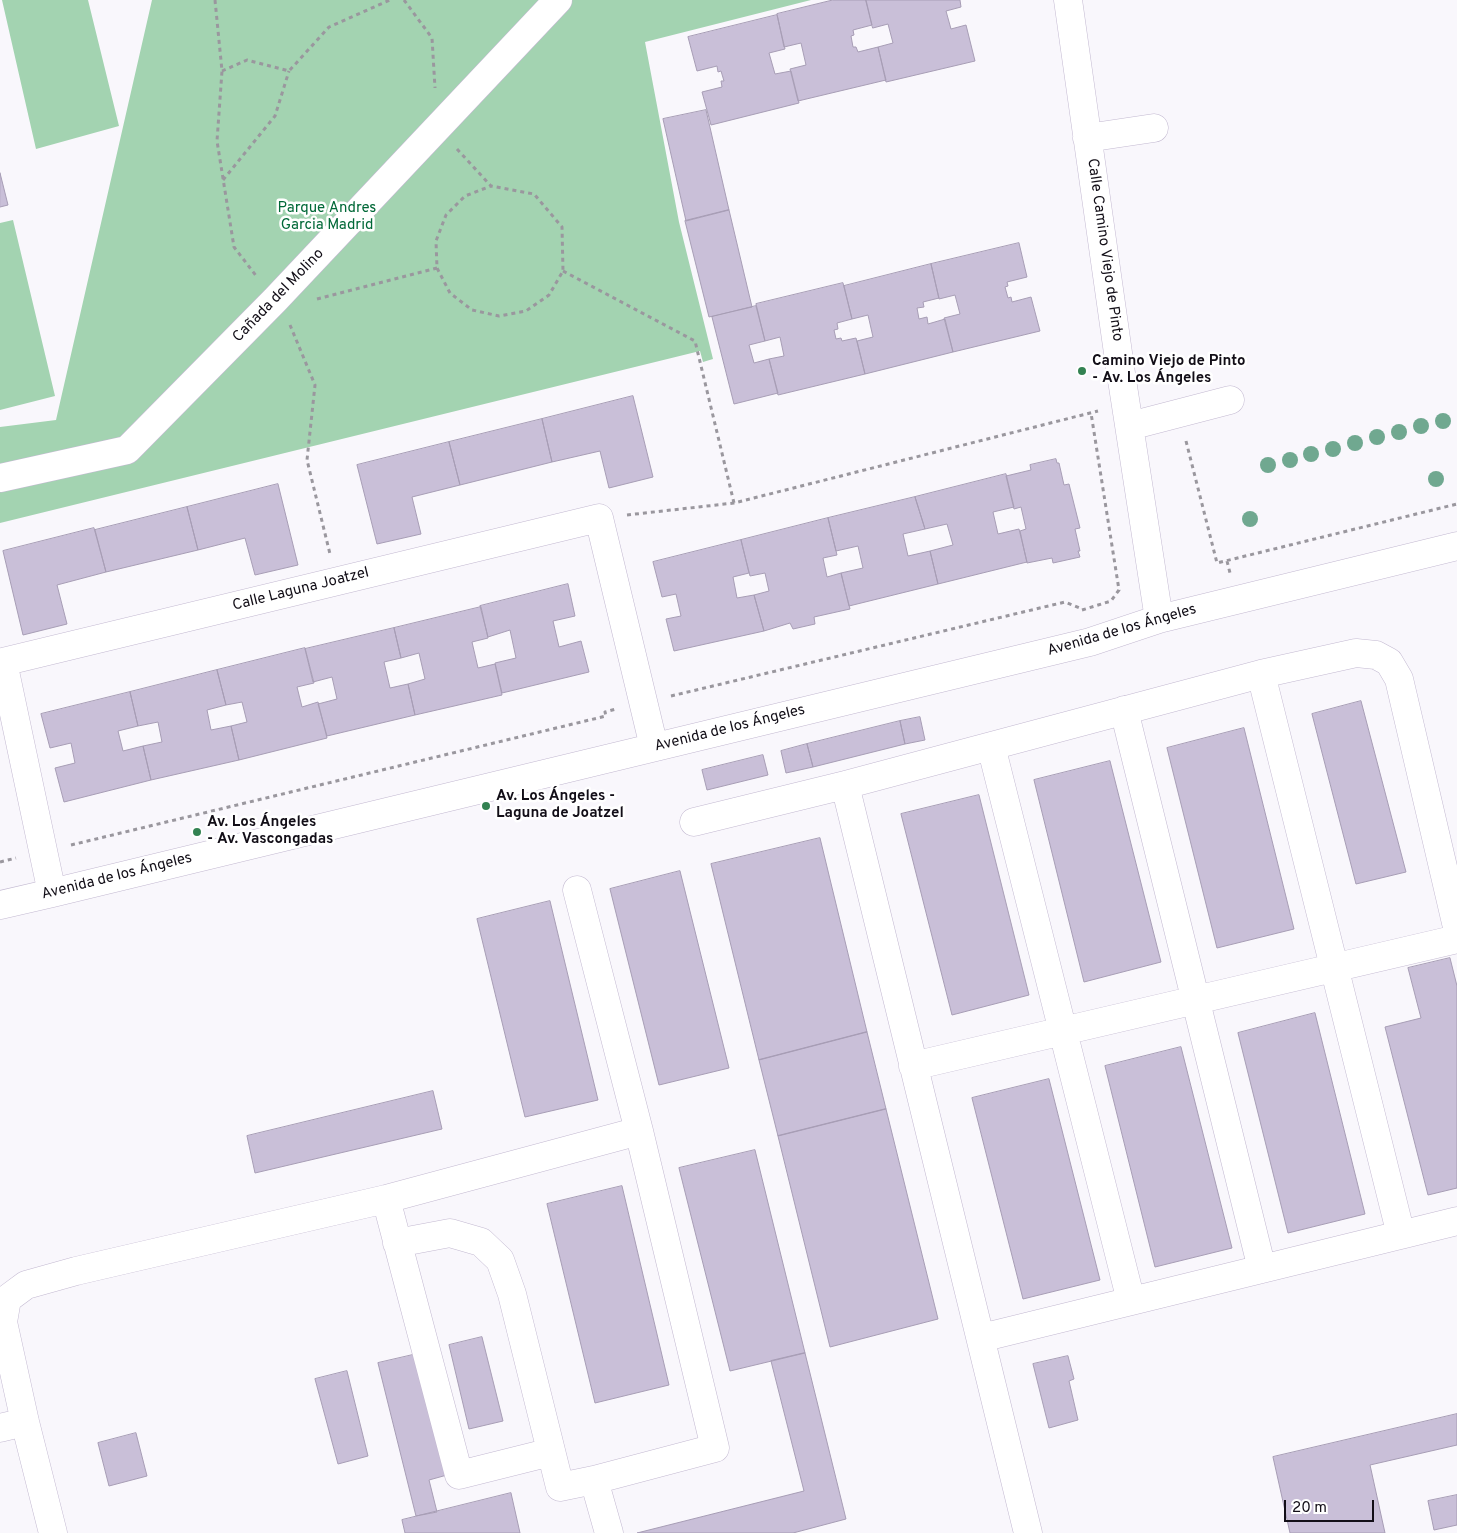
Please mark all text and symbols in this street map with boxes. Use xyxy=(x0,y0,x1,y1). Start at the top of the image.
street label: Calle Camino Viejo de Pinto xyxy=(1082,157,1126,343)
park label: Parque Andres Garcia Madrid xyxy=(278,200,376,235)
street label: Cañada del Molino xyxy=(230,245,328,347)
place label: Camino Viejo de Pinto - Av. Los Ángeles xyxy=(1092,353,1245,388)
marker: Camino Viejo de Pinto - Av. Los Ángeles xyxy=(1076,365,1088,377)
street label: Calle Laguna Joatzel xyxy=(231,564,371,616)
street label: Avenida de los Ángeles xyxy=(1045,601,1199,661)
street label: Avenida de los Ángeles xyxy=(653,702,807,756)
place label: Av. Los Ángeles - Laguna de Joatzel xyxy=(496,788,624,823)
marker: Av. Los Ángeles - Laguna de Joatzel xyxy=(480,800,492,812)
place label: Av. Los Ángeles - Av. Vascongadas xyxy=(207,814,333,849)
marker: Av. Los Ángeles - Av. Vascongadas xyxy=(191,826,203,838)
street label: Avenida de los Ángeles xyxy=(40,850,194,904)
scale bar xyxy=(1287,1490,1377,1522)
text: 20 m xyxy=(1292,1499,1327,1518)

